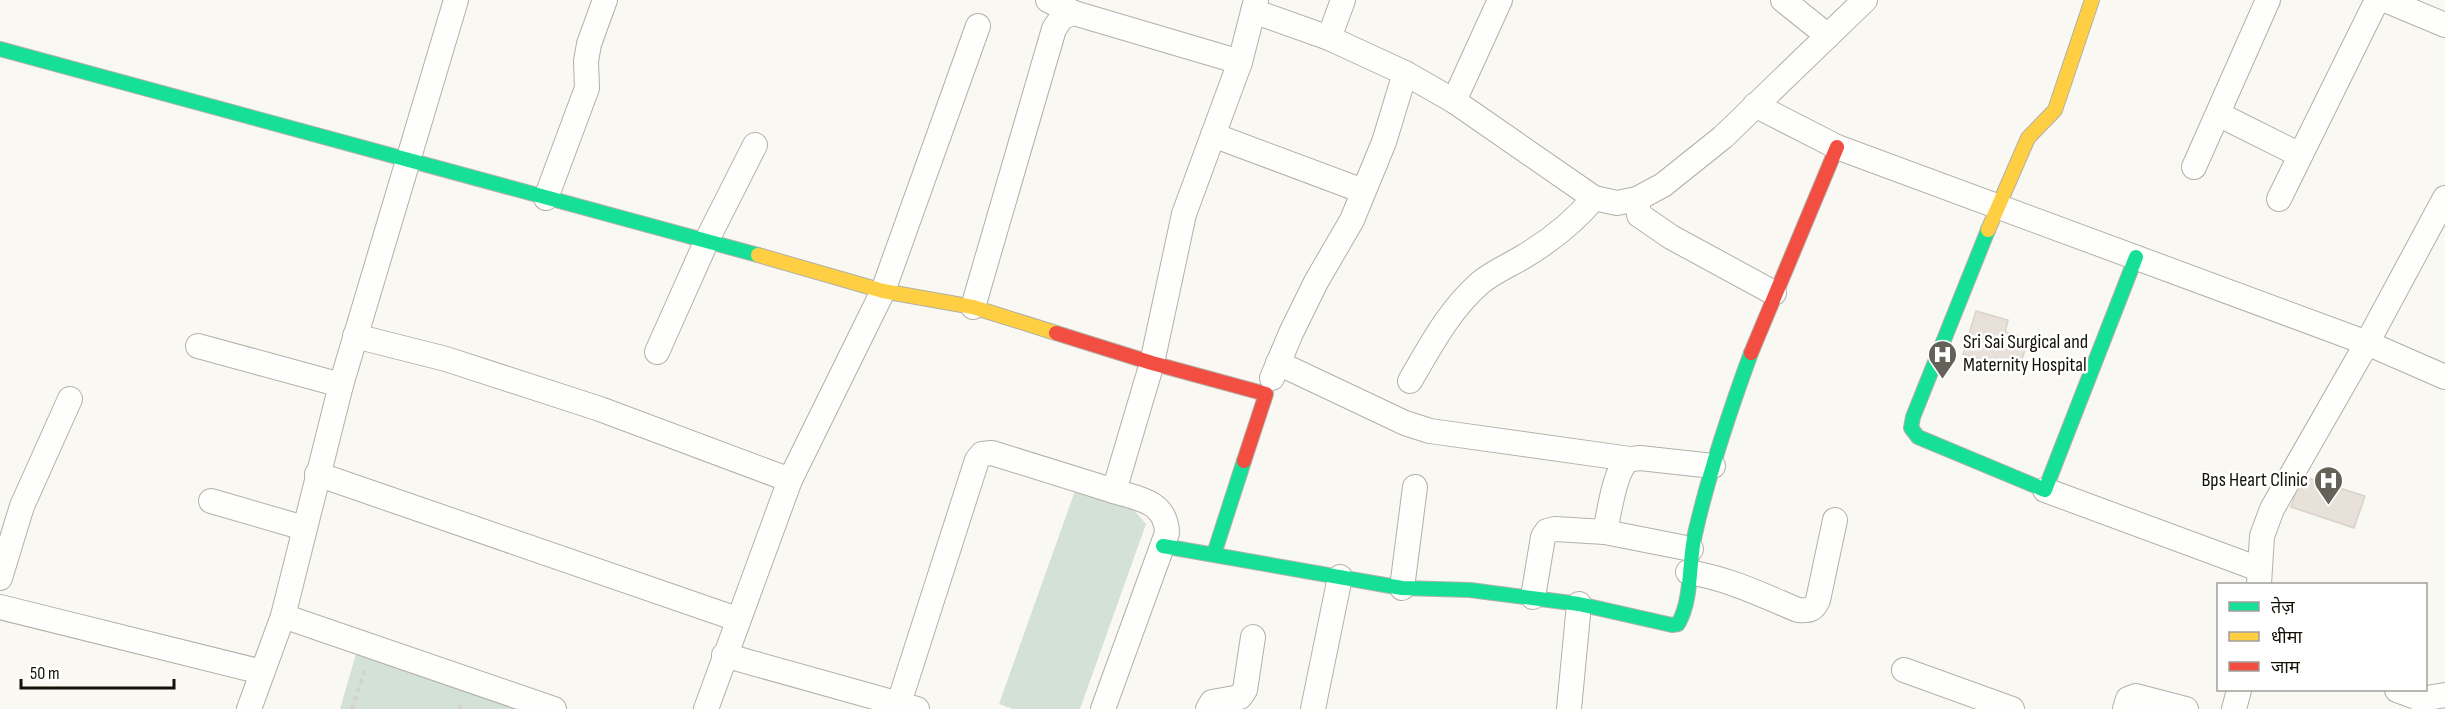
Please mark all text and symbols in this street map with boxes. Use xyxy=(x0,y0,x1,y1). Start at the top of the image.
place label: Sri Sai Surgical and Maternity Hospital xyxy=(1963,330,2088,377)
hospital icon: Sri Sai Surgical and Maternity Hospital xyxy=(1926,338,1958,380)
hospital icon: Bps Heart Clinic xyxy=(2313,464,2345,506)
place label: Bps Heart Clinic xyxy=(2201,468,2308,492)
legend xyxy=(2217,583,2427,691)
text: तेज़ xyxy=(2271,596,2295,618)
text: धीमा xyxy=(2271,627,2302,648)
scale bar xyxy=(21,652,174,690)
text: जाम xyxy=(2271,657,2301,678)
text: 50 m xyxy=(30,663,60,684)

